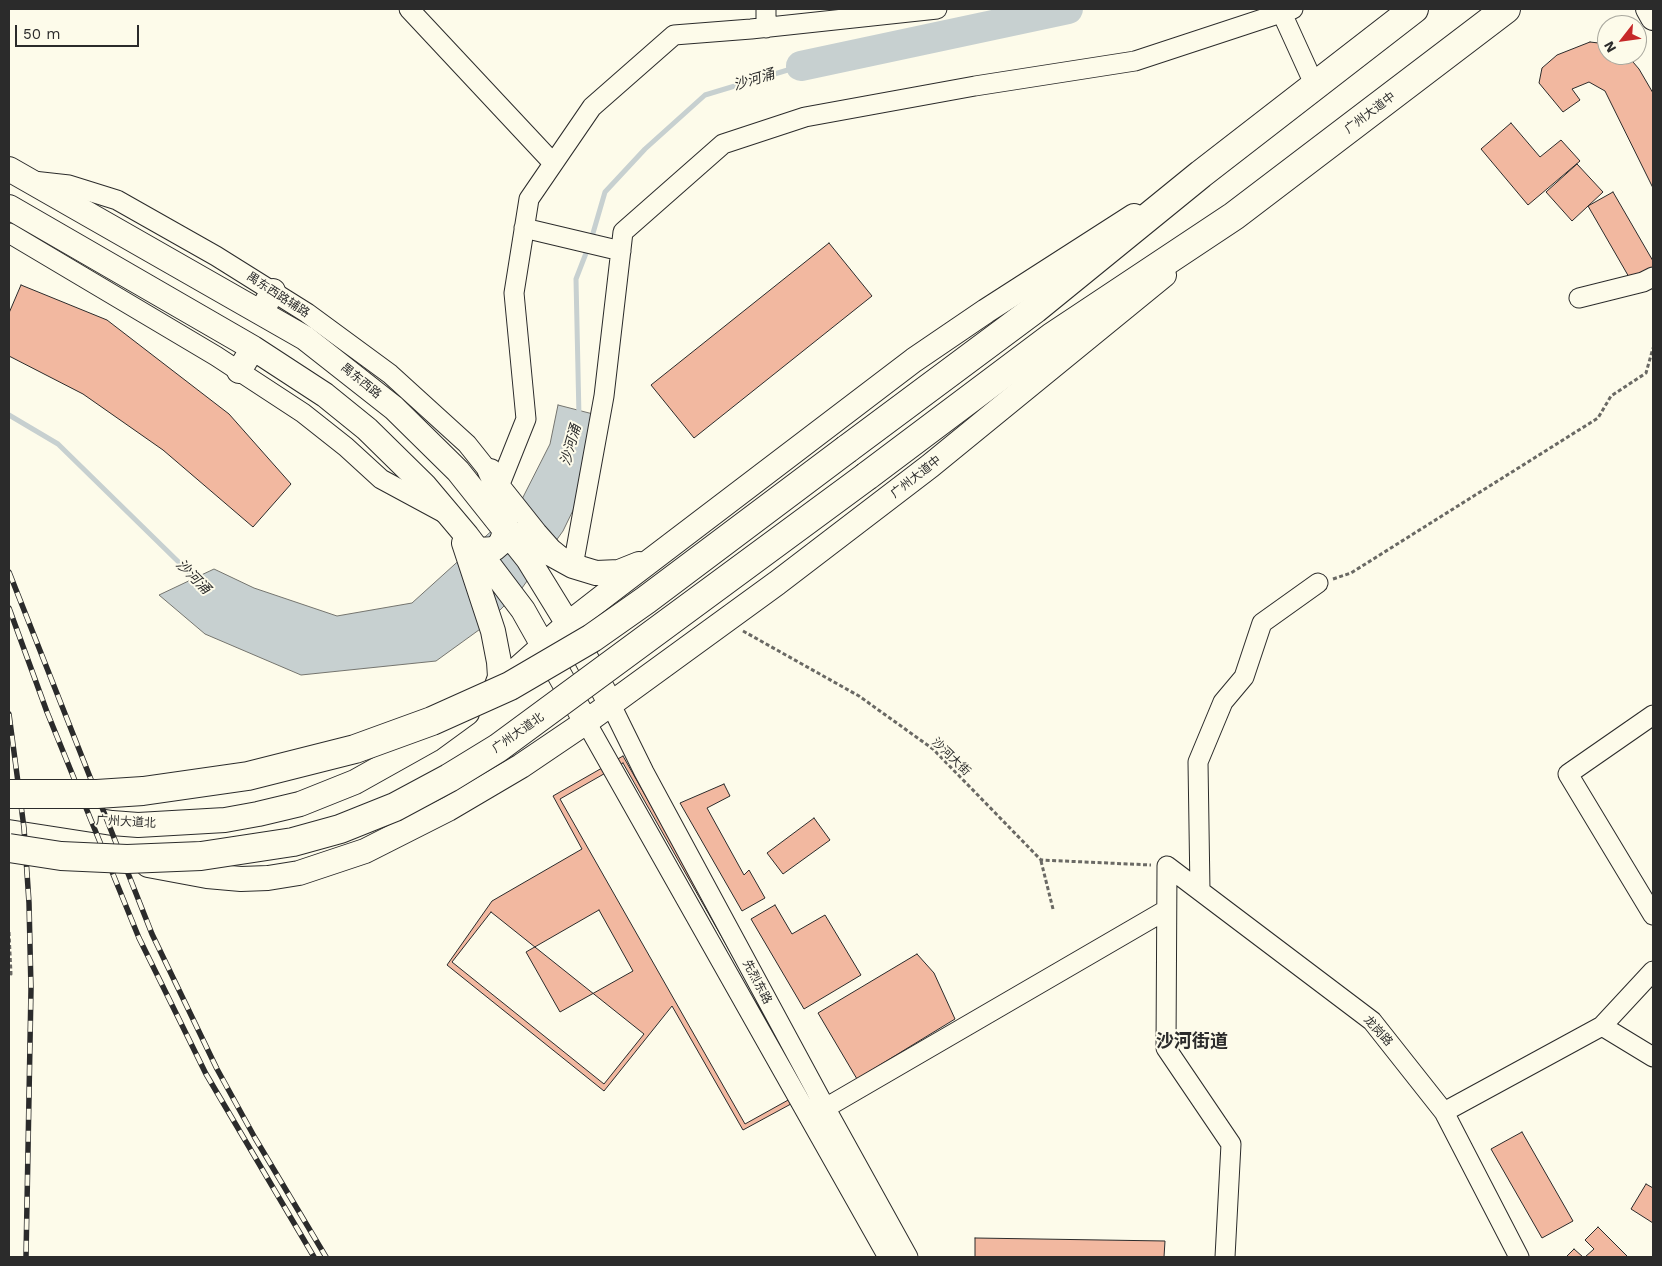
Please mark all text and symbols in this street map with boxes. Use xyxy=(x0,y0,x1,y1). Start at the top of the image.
scale bar xyxy=(18,15,141,47)
north arrow xyxy=(1597,15,1647,65)
text: 50 m xyxy=(23,25,60,43)
text: N xyxy=(1600,39,1619,55)
water label: 沙河涌 xyxy=(731,66,777,94)
street label: 广州大道中 xyxy=(1342,89,1398,137)
street label: 禺东西路辅路 xyxy=(244,269,312,321)
street label: 禺东西路 xyxy=(338,360,384,402)
water label: 沙河涌 xyxy=(557,422,585,468)
street label: 广州大道中 xyxy=(888,453,944,501)
water label: 沙河涌 xyxy=(172,556,214,598)
street label: 广州大道北 xyxy=(489,710,547,756)
street label: 沙河大街 xyxy=(929,735,973,779)
street label: 广州大道北 xyxy=(96,813,156,831)
street label: 先烈东路 xyxy=(739,957,775,1007)
street label: 龙岗路 xyxy=(1361,1013,1395,1049)
district label: 沙河街道 xyxy=(1156,1031,1228,1053)

